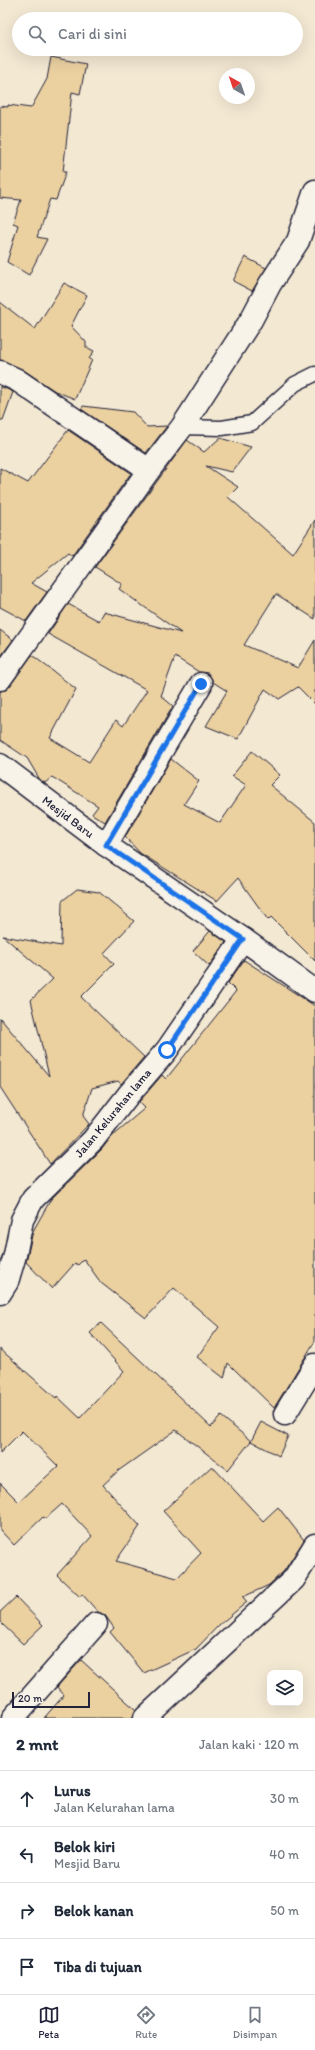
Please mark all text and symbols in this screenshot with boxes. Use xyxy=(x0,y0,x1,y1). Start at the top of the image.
search box xyxy=(12,12,303,56)
icon: search xyxy=(26,23,48,45)
text: Cari di sini xyxy=(58,25,127,43)
north arrow xyxy=(219,68,255,104)
route end xyxy=(192,675,210,693)
street label: Mesjid Baru xyxy=(39,793,97,841)
route start xyxy=(158,1041,176,1059)
street label: Jalan Kelurahan lama xyxy=(72,1066,154,1160)
map controls xyxy=(267,1670,303,1706)
button: layers xyxy=(267,1670,303,1706)
scale bar xyxy=(12,1690,90,1709)
text: 20 m xyxy=(18,1692,42,1705)
text: 2 mnt xyxy=(16,1734,59,1754)
text: Jalan kaki · 120 m xyxy=(199,1737,299,1752)
text: Lurus xyxy=(54,1782,91,1800)
icon: ahead xyxy=(16,1788,38,1810)
text: 30 m xyxy=(270,1791,299,1806)
text: Jalan Kelurahan lama xyxy=(54,1800,175,1815)
text: Belok kiri xyxy=(54,1838,115,1856)
icon: left xyxy=(16,1844,38,1866)
text: 40 m xyxy=(269,1847,299,1862)
text: Mesjid Baru xyxy=(54,1856,120,1871)
icon: right xyxy=(16,1900,38,1922)
text: Belok kanan xyxy=(54,1902,134,1920)
text: 50 m xyxy=(270,1903,299,1918)
icon: arrive xyxy=(16,1956,38,1978)
text: Tiba di tujuan xyxy=(54,1958,142,1976)
tab: Peta xyxy=(38,2004,60,2041)
tab: Rute xyxy=(135,2004,157,2041)
tab: Disimpan xyxy=(233,2004,277,2041)

